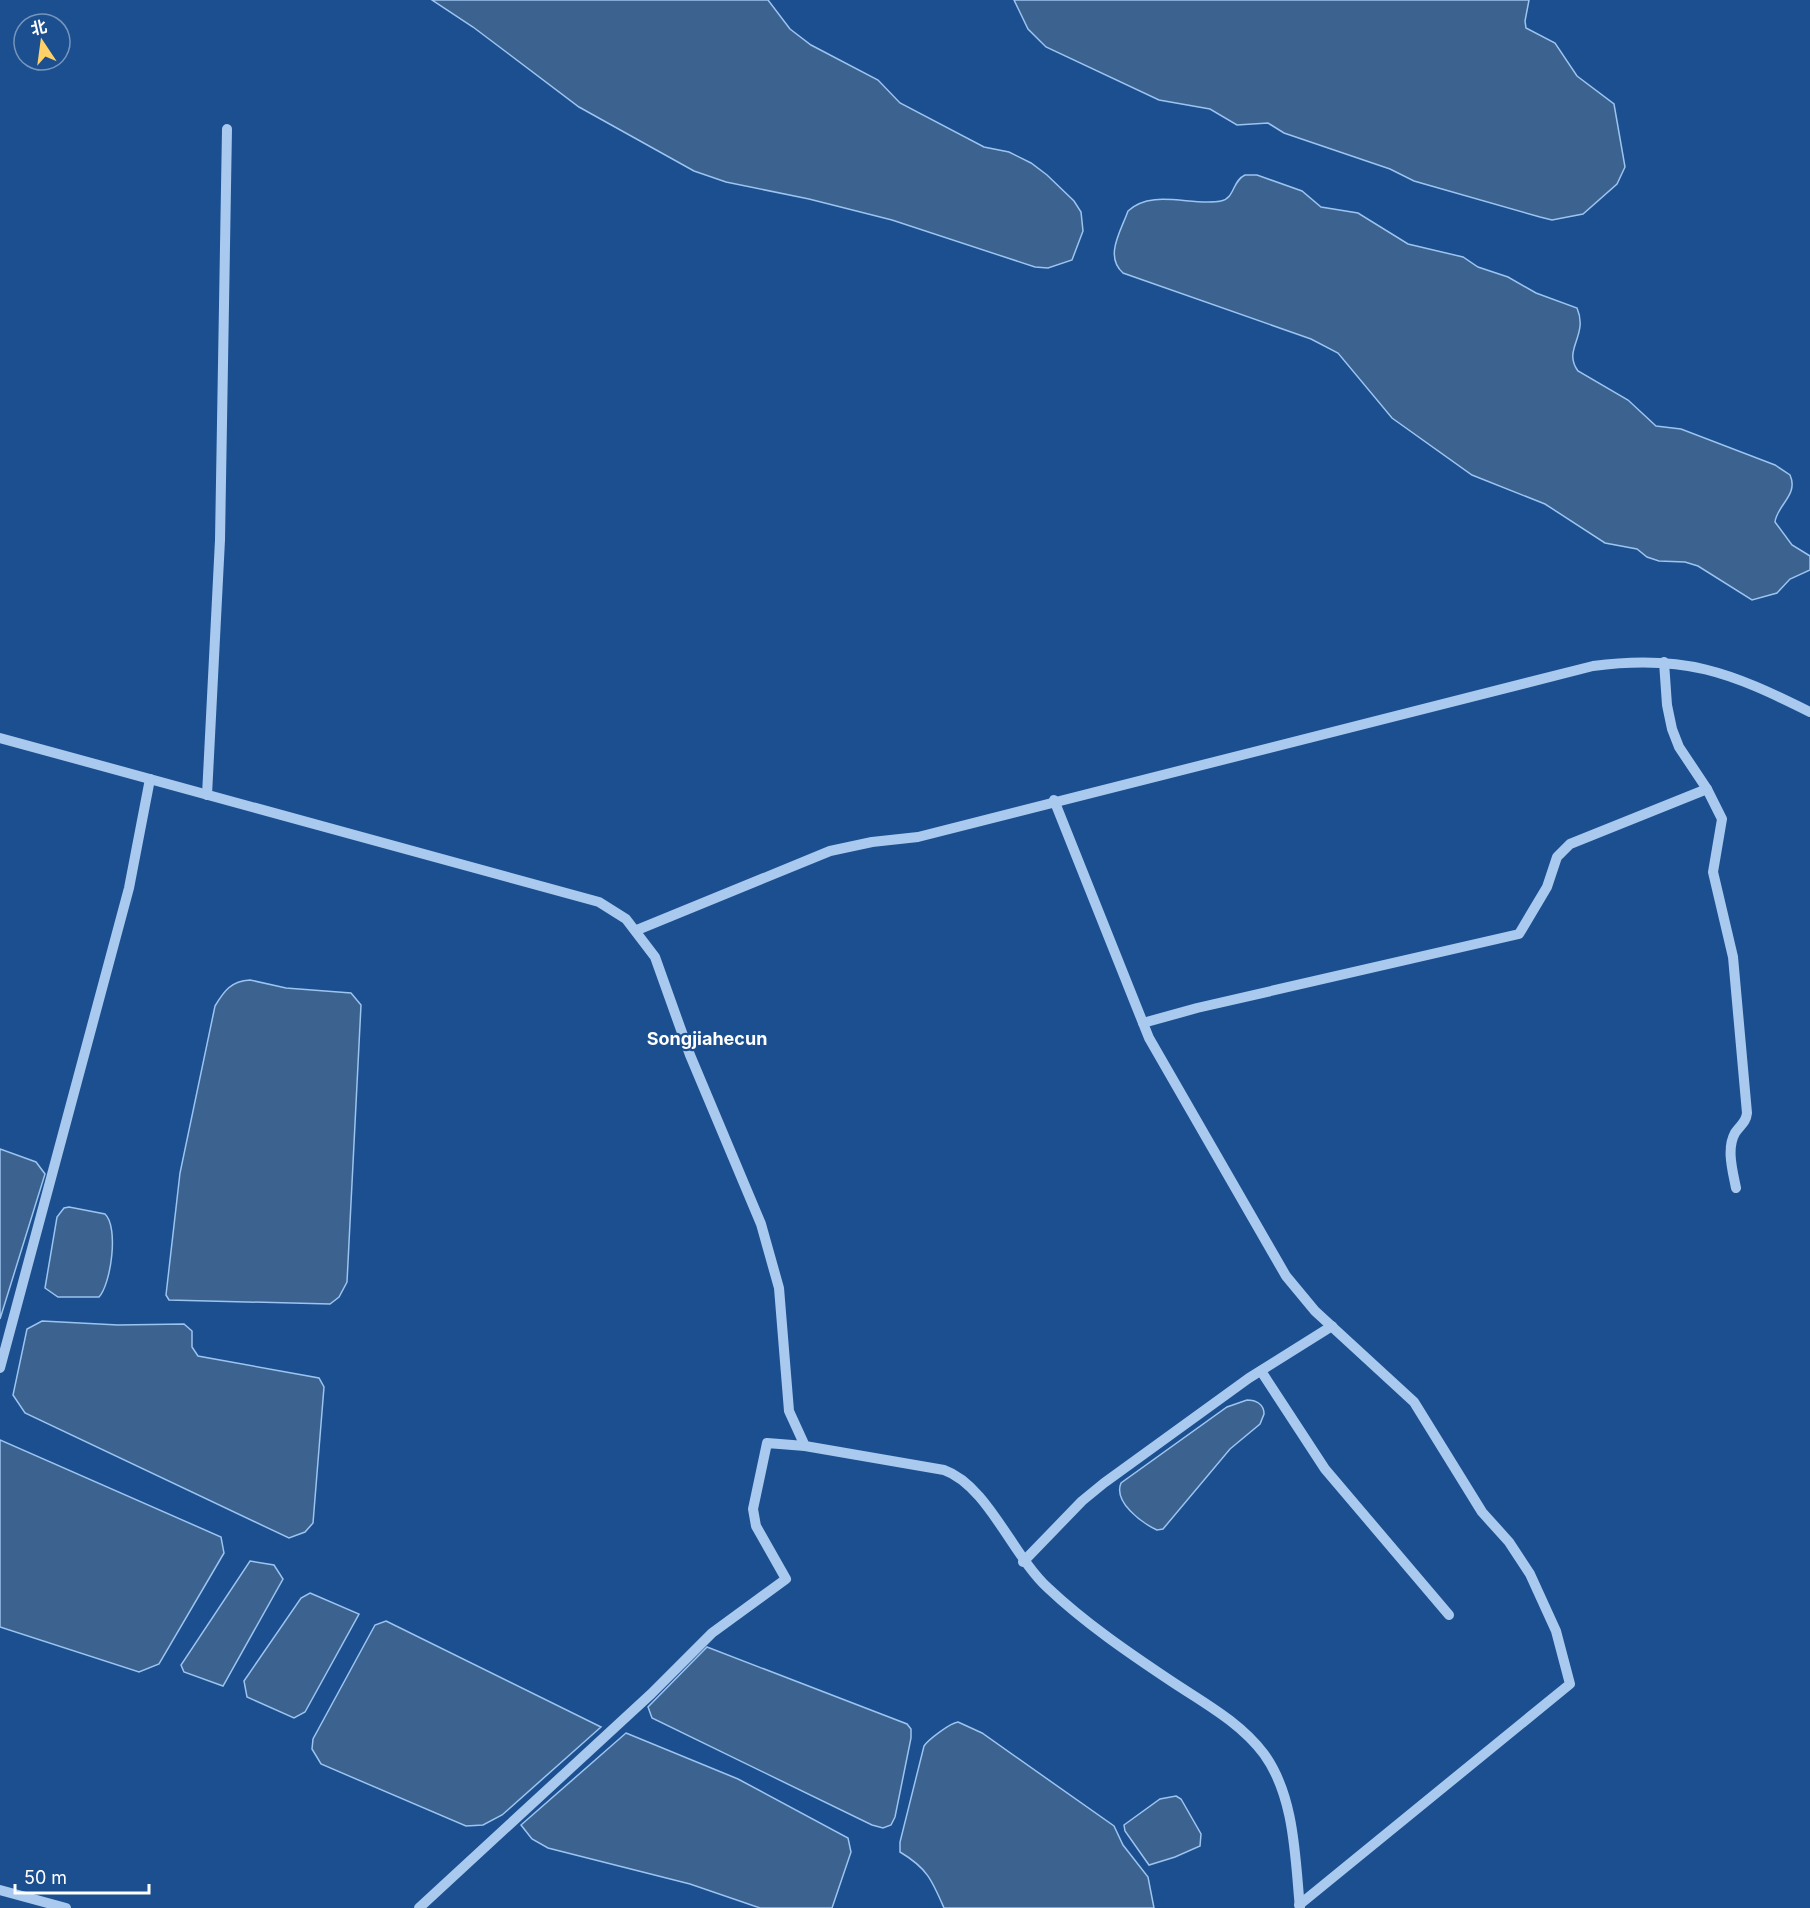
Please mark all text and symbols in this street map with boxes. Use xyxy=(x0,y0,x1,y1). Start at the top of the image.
north arrow xyxy=(12,12,72,72)
text: 北 xyxy=(29,16,49,39)
district label: Songjiahecun xyxy=(647,1028,767,1049)
scale bar xyxy=(15,1857,148,1895)
text: 50 m xyxy=(24,1867,67,1888)

